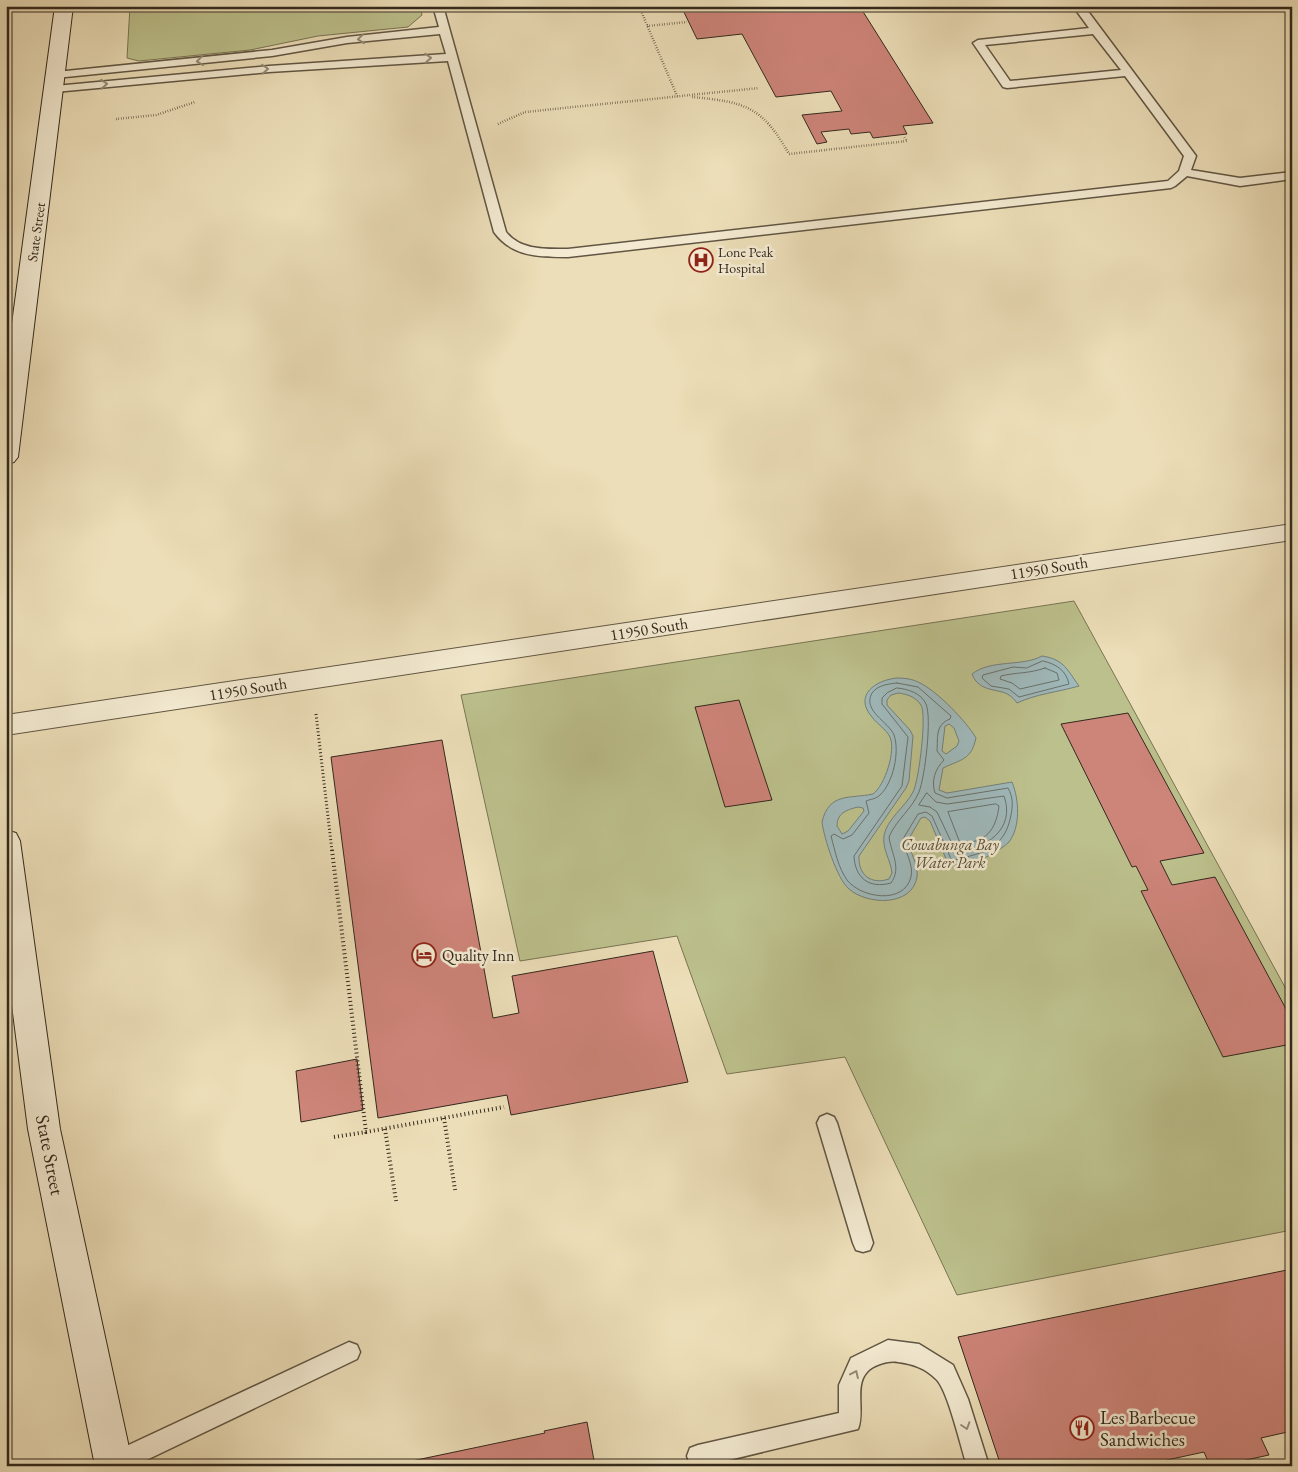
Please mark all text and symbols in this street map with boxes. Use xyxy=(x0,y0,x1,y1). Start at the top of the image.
one-way arrow xyxy=(357,33,365,44)
one-way arrow xyxy=(424,53,432,64)
one-way arrow xyxy=(196,55,204,66)
one-way arrow xyxy=(262,64,270,75)
one-way arrow xyxy=(100,79,108,90)
street label: State Street xyxy=(23,200,49,263)
place label: Lone Peak Hospital xyxy=(718,243,774,277)
hospital icon: Lone Peak Hospital xyxy=(688,247,714,273)
street label: 11950 South xyxy=(1009,551,1089,585)
street label: 11950 South xyxy=(609,612,689,646)
street label: 11950 South xyxy=(208,672,288,706)
park label: Cowabunga Bay Water Park xyxy=(901,834,999,873)
hotel icon: Quality Inn xyxy=(411,942,437,968)
place label: Quality Inn xyxy=(442,945,515,966)
street label: State Street xyxy=(30,1113,70,1197)
one-way arrow xyxy=(849,1370,859,1379)
place label: Les Barbecue Sandwiches xyxy=(1100,1405,1196,1452)
restaurant icon: Les Barbecue Sandwiches xyxy=(1069,1415,1095,1441)
one-way arrow xyxy=(960,1421,970,1429)

